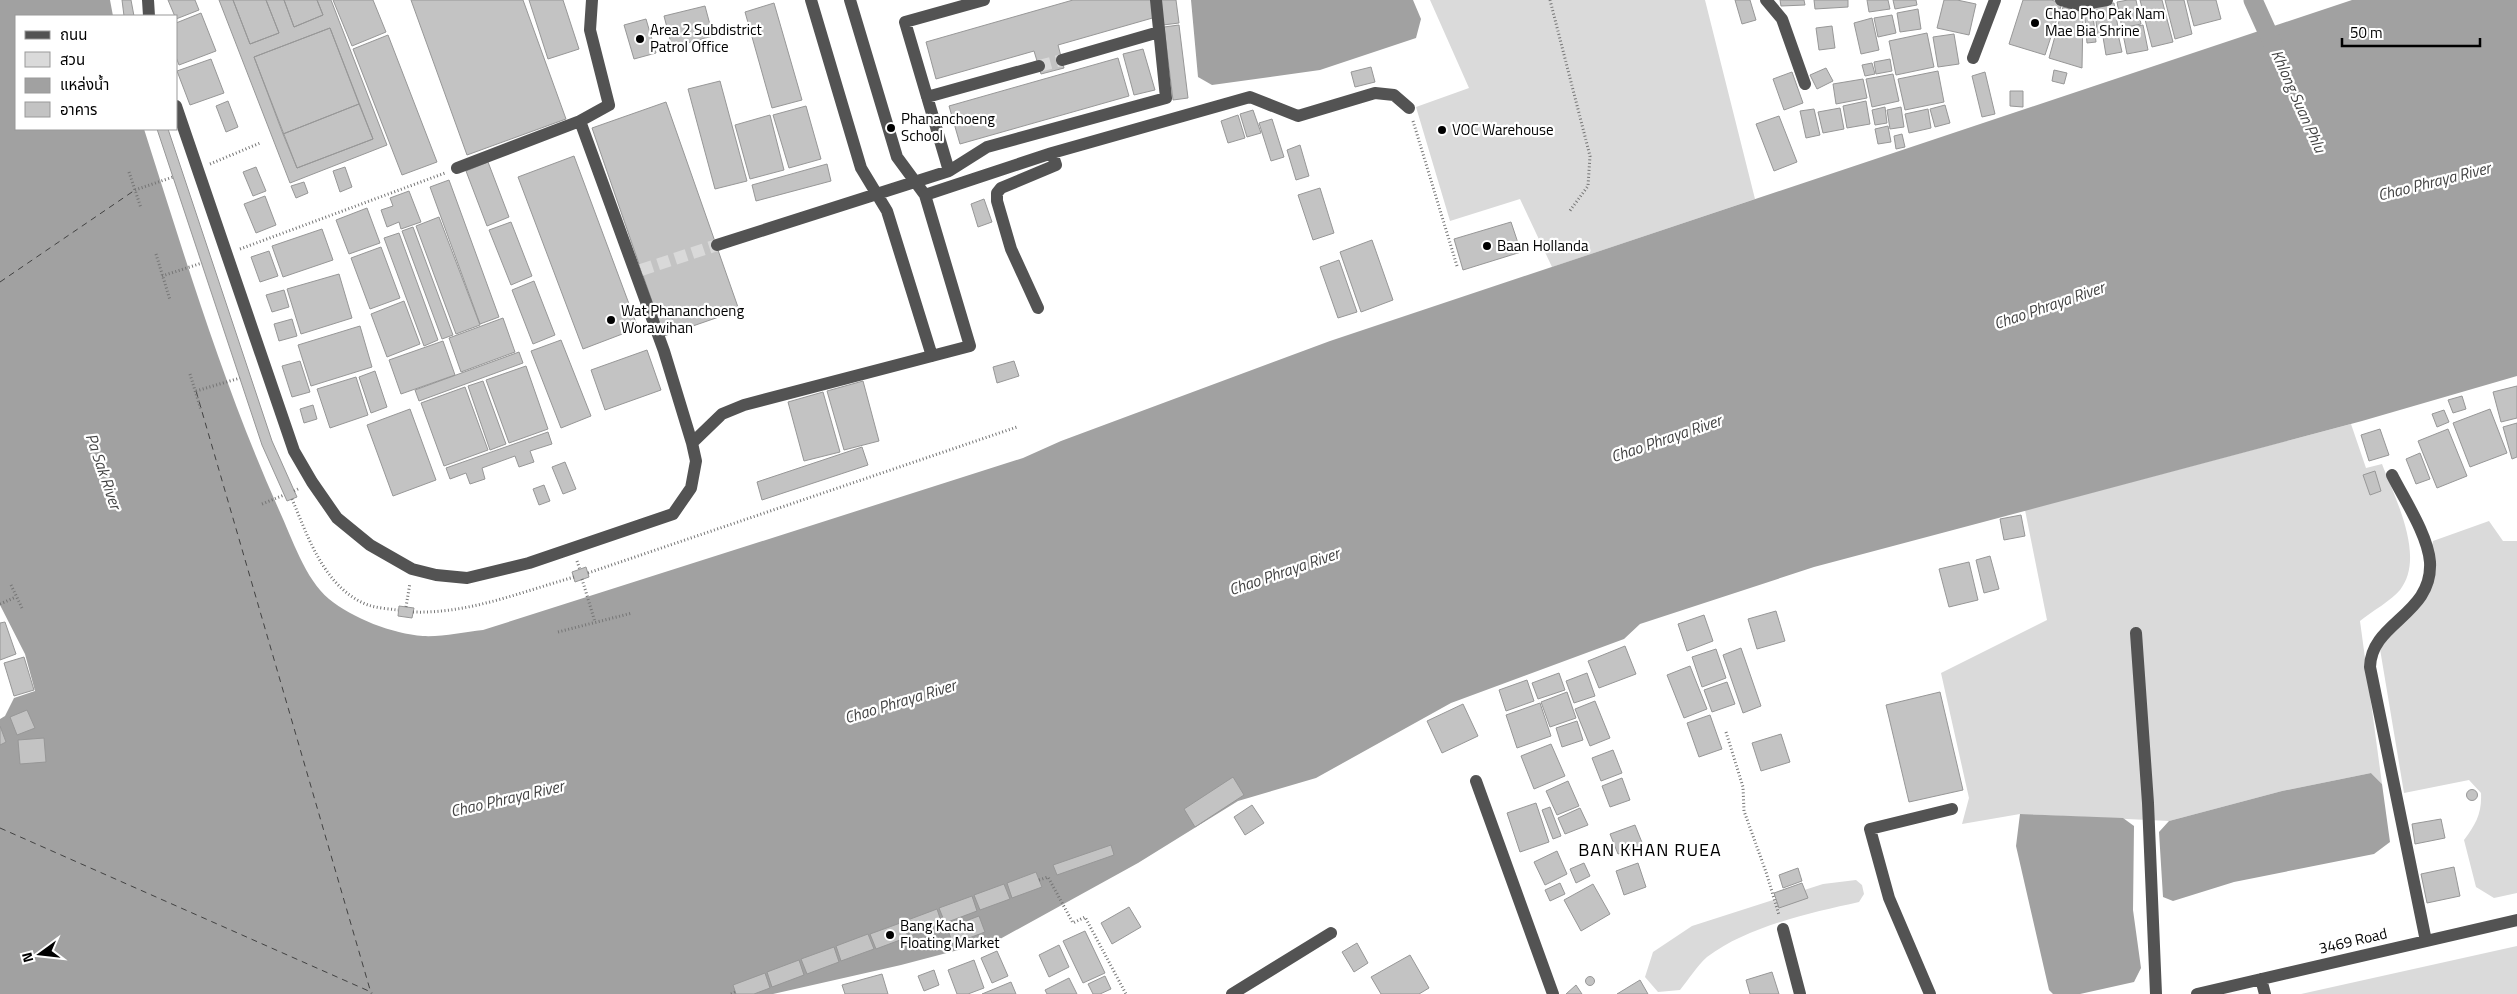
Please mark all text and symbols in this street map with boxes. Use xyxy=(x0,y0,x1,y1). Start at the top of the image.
place label: Chao Pho Pak Nam Mae Bia Shrine xyxy=(2045,2,2165,42)
legend xyxy=(15,15,178,130)
scale bar xyxy=(2342,15,2480,47)
marker: Chao Pho Pak Nam Mae Bia Shrine xyxy=(2029,17,2041,29)
place label: Area 2 Subdistrict Patrol Office xyxy=(650,18,763,58)
text: 50 m xyxy=(2350,21,2383,44)
text: ถนน xyxy=(60,23,87,46)
marker: Area 2 Subdistrict Patrol Office xyxy=(634,33,646,45)
water label: Khlong Suan Phlu xyxy=(2266,46,2333,157)
text: สวน xyxy=(60,48,85,71)
text: แหล่งน้ำ xyxy=(60,73,109,96)
text: อาคาร xyxy=(60,98,97,121)
place label: Phananchoeng School xyxy=(901,107,995,147)
place label: VOC Warehouse xyxy=(1452,118,1554,141)
marker: Phananchoeng School xyxy=(885,122,897,134)
marker: VOC Warehouse xyxy=(1436,124,1448,136)
water label: Chao Phraya River xyxy=(2375,155,2495,207)
place label: Baan Hollanda xyxy=(1497,234,1589,257)
marker: Baan Hollanda xyxy=(1481,240,1493,252)
water label: Chao Phraya River xyxy=(1991,274,2109,335)
place label: Wat Phananchoeng Worawihan xyxy=(621,299,744,339)
marker: Wat Phananchoeng Worawihan xyxy=(605,314,617,326)
water label: Chao Phraya River xyxy=(1608,407,1726,468)
water label: Pa Sak River xyxy=(80,430,129,514)
water label: Chao Phraya River xyxy=(1226,540,1344,601)
water label: Chao Phraya River xyxy=(841,672,961,729)
water label: Chao Phraya River xyxy=(448,773,568,823)
district label: BAN KHAN RUEA xyxy=(1578,836,1722,863)
place label: Bang Kacha Floating Market xyxy=(900,914,1000,954)
street label: 3469 Road xyxy=(2316,922,2389,960)
north arrow xyxy=(15,929,65,979)
marker: Bang Kacha Floating Market xyxy=(884,929,896,941)
text: N xyxy=(16,950,38,965)

